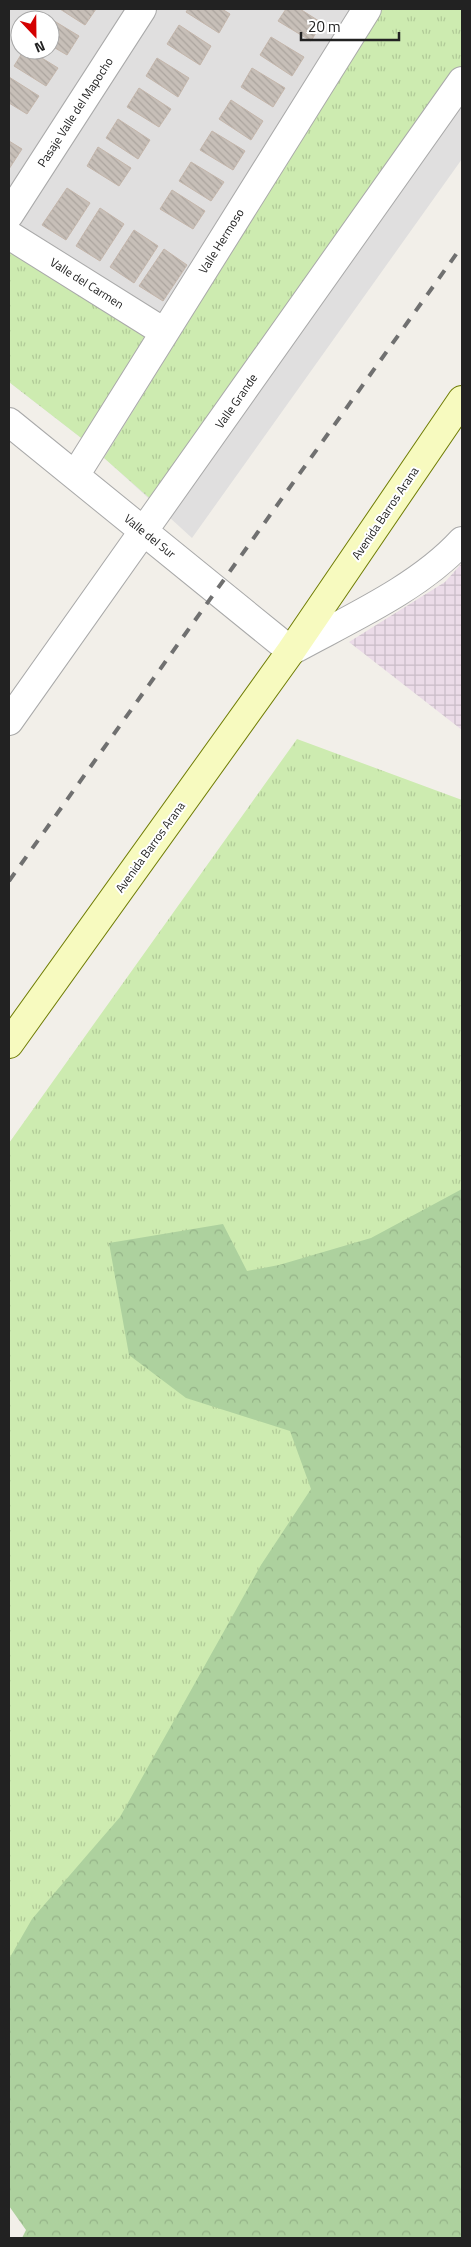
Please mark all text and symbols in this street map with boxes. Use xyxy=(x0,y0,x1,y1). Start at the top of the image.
north arrow xyxy=(10,10,60,60)
scale bar xyxy=(301,10,398,42)
text: 20 m xyxy=(308,15,341,38)
text: N xyxy=(32,36,48,59)
street label: Pasaje Valle del Mapocho xyxy=(32,53,118,171)
street label: Valle Hermoso xyxy=(193,205,249,277)
street label: Valle del Carmen xyxy=(46,253,128,313)
street label: Valle Grande xyxy=(210,370,262,432)
street label: Avenida Barros Arana xyxy=(347,463,423,563)
street label: Valle del Sur xyxy=(120,509,180,563)
street label: Avenida Barros Arana xyxy=(110,797,190,897)

